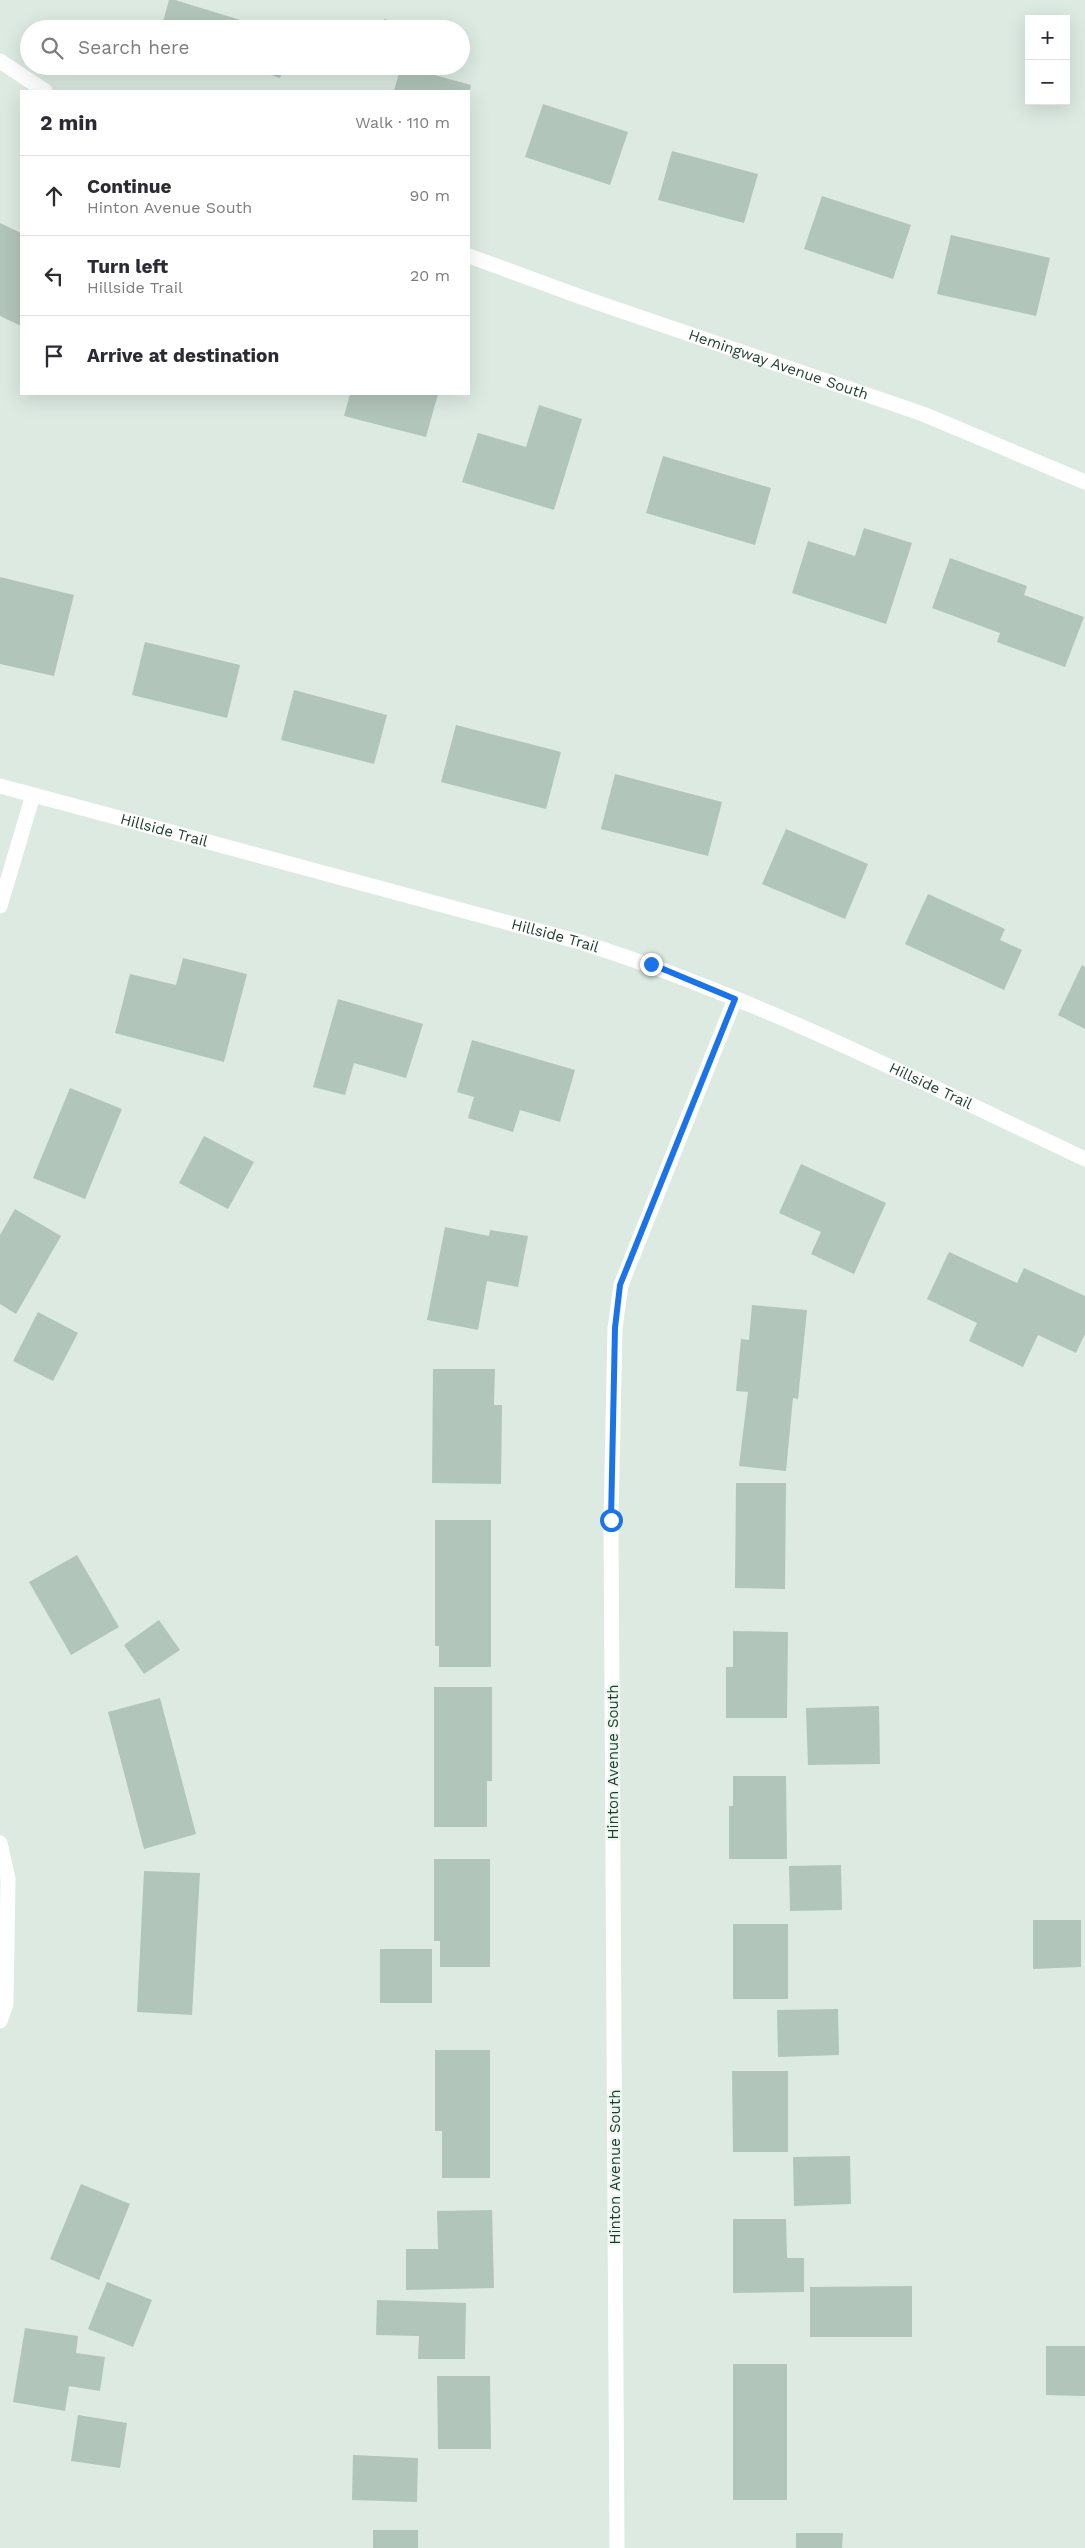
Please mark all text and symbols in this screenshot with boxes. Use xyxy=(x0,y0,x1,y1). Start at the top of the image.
map controls xyxy=(1025,15,1070,105)
button: + xyxy=(1025,15,1070,60)
search box xyxy=(20,20,470,75)
icon: search xyxy=(38,34,66,62)
text: Search here xyxy=(78,36,189,59)
button: − xyxy=(1025,60,1070,105)
text: 2 min xyxy=(40,110,97,135)
text: Walk · 110 m xyxy=(355,113,450,132)
text: Continue xyxy=(87,175,171,198)
icon: ahead xyxy=(40,182,68,210)
text: 90 m xyxy=(409,186,450,205)
text: Hinton Avenue South xyxy=(87,198,252,217)
text: Turn left xyxy=(87,255,168,278)
icon: left xyxy=(40,262,68,290)
text: 20 m xyxy=(410,266,450,285)
text: Hillside Trail xyxy=(87,278,183,297)
street label: Hemingway Avenue South xyxy=(686,325,871,404)
icon: arrive xyxy=(40,342,68,370)
text: Arrive at destination xyxy=(87,344,279,367)
street label: Hillside Trail xyxy=(118,810,210,851)
street label: Hillside Trail xyxy=(510,915,602,957)
route end xyxy=(640,953,663,976)
street label: Hillside Trail xyxy=(886,1059,976,1113)
route start xyxy=(600,1509,623,1532)
street label: Hinton Avenue South xyxy=(604,1685,622,1839)
street label: Hinton Avenue South xyxy=(606,2090,624,2244)

